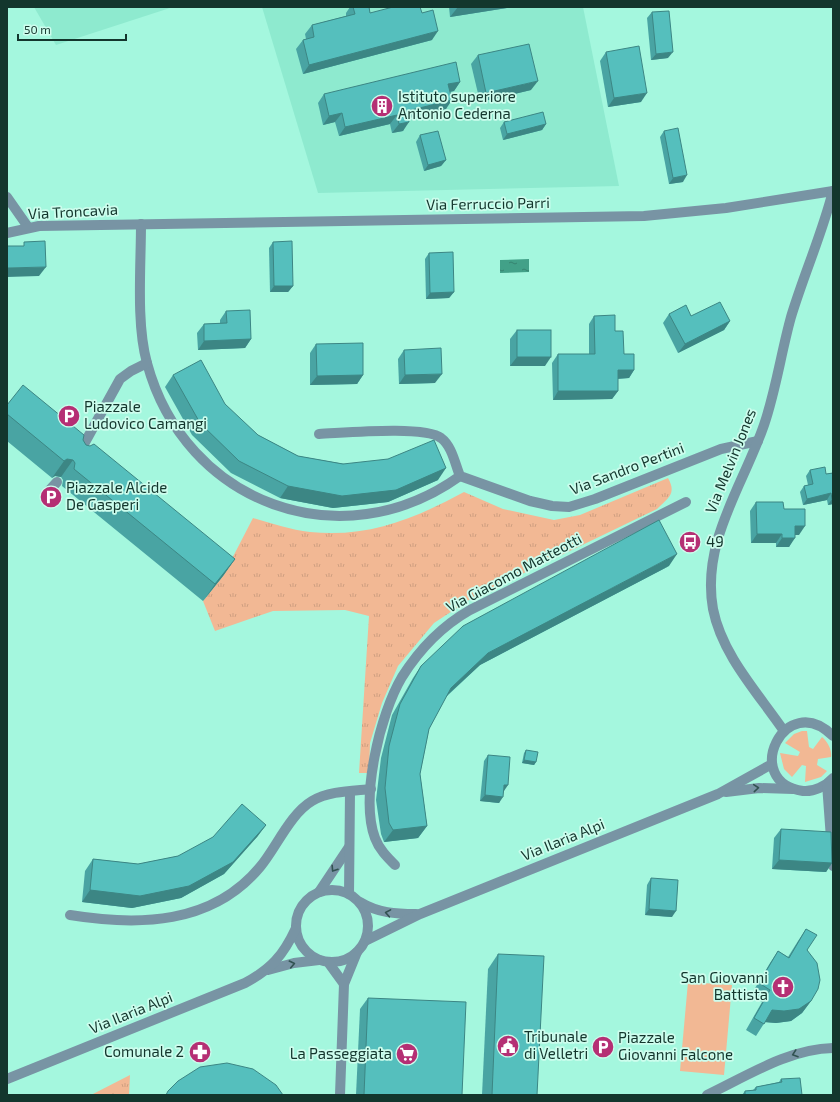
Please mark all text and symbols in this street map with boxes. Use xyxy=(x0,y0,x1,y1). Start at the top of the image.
scale bar xyxy=(18,16,126,42)
text: 50 m xyxy=(24,22,51,36)
place label: Istituto superiore Antonio Cederna xyxy=(398,87,516,122)
building icon: Istituto superiore Antonio Cederna xyxy=(369,93,395,119)
street label: Via Ferruccio Parri xyxy=(426,193,550,213)
street label: Via Troncavia xyxy=(28,200,118,222)
place label: Piazzale Ludovico Camangi xyxy=(84,397,207,432)
parking icon: Piazzale Ludovico Camangi xyxy=(56,403,82,429)
street label: Via Melvin Jones xyxy=(701,406,759,516)
street label: Via Sandro Pertini xyxy=(567,438,686,498)
place label: Piazzale Alcide De Gasperi xyxy=(66,478,167,513)
parking icon: Piazzale Alcide De Gasperi xyxy=(38,484,64,510)
street label: Via Giacomo Matteotti xyxy=(443,529,584,616)
bus stop icon: 49 xyxy=(677,529,703,555)
place label: 49 xyxy=(706,532,724,550)
one-way arrow xyxy=(753,784,759,793)
street label: Via Ilaria Alpi xyxy=(518,814,607,864)
one-way arrow xyxy=(332,865,339,872)
one-way arrow xyxy=(385,909,391,918)
one-way arrow xyxy=(288,960,295,968)
place label: San Giovanni Battista xyxy=(680,968,768,1003)
church icon: San Giovanni Battista xyxy=(770,974,796,1000)
street label: Via Ilaria Alpi xyxy=(86,987,175,1037)
place label: Tribunale di Velletri xyxy=(524,1027,588,1062)
place label: Piazzale Giovanni Falcone xyxy=(618,1028,733,1063)
public building icon: Tribunale di Velletri xyxy=(495,1033,521,1059)
parking icon: Piazzale Giovanni Falcone xyxy=(590,1034,616,1060)
pharmacy icon: Comunale 2 xyxy=(187,1039,213,1065)
supermarket icon: La Passeggiata xyxy=(394,1041,420,1067)
place label: Comunale 2 xyxy=(104,1042,184,1060)
place label: La Passeggiata xyxy=(290,1044,392,1062)
one-way arrow xyxy=(791,1049,798,1058)

